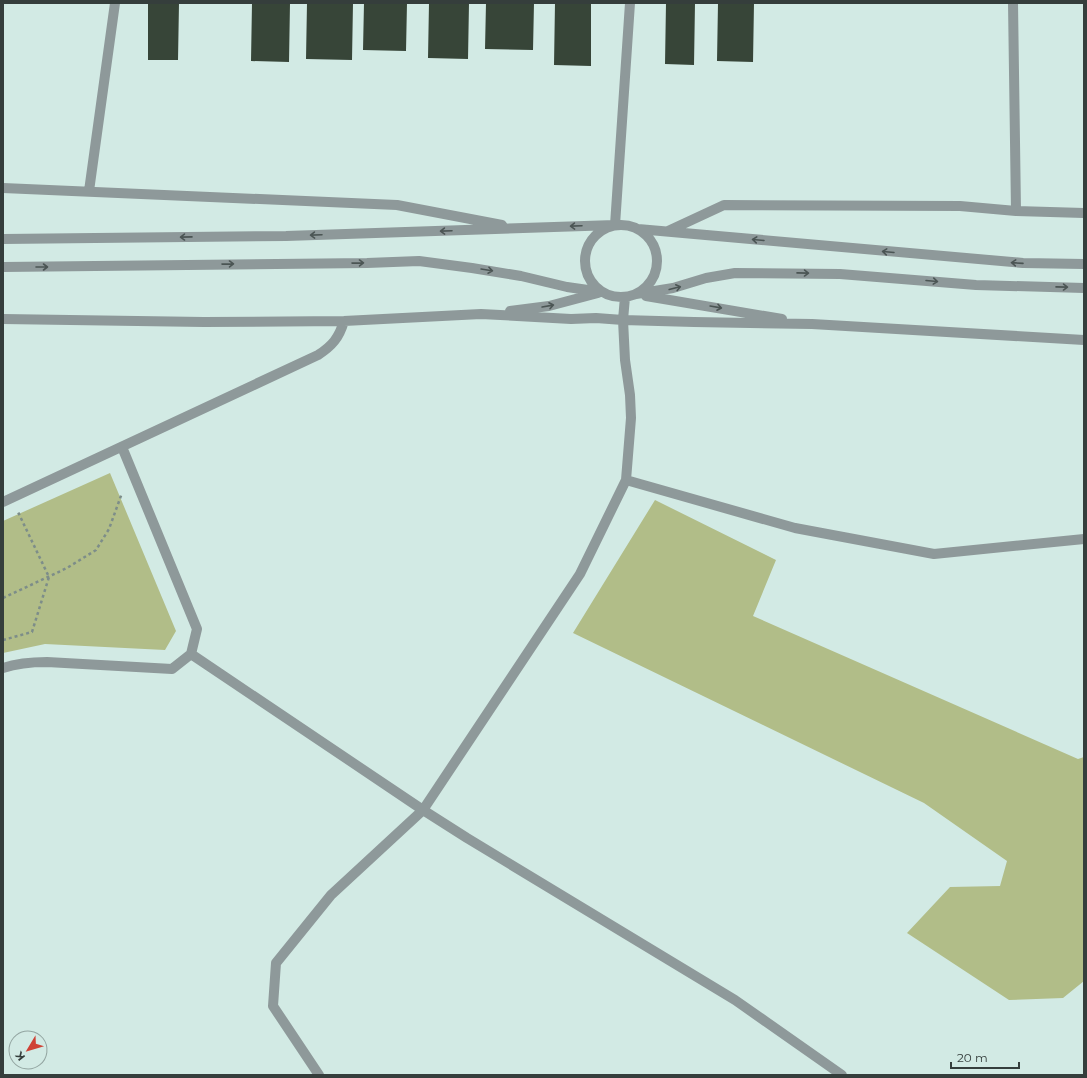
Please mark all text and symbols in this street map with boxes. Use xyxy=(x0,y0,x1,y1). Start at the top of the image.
one-way arrow xyxy=(570,222,583,230)
one-way arrow xyxy=(440,227,453,234)
one-way arrow xyxy=(310,231,323,239)
one-way arrow xyxy=(180,233,193,241)
one-way arrow xyxy=(752,237,765,244)
one-way arrow xyxy=(881,248,894,255)
one-way arrow xyxy=(351,259,364,267)
one-way arrow xyxy=(1011,259,1024,266)
one-way arrow xyxy=(221,261,234,268)
one-way arrow xyxy=(35,263,48,271)
one-way arrow xyxy=(480,267,493,275)
one-way arrow xyxy=(796,269,809,277)
one-way arrow xyxy=(925,278,938,285)
one-way arrow xyxy=(668,283,681,291)
one-way arrow xyxy=(1055,283,1068,291)
one-way arrow xyxy=(541,302,554,310)
one-way arrow xyxy=(709,303,722,311)
north arrow xyxy=(8,1030,48,1070)
scale bar xyxy=(951,1044,1019,1070)
text: K xyxy=(12,1048,28,1064)
text: 20 m xyxy=(957,1050,988,1065)

